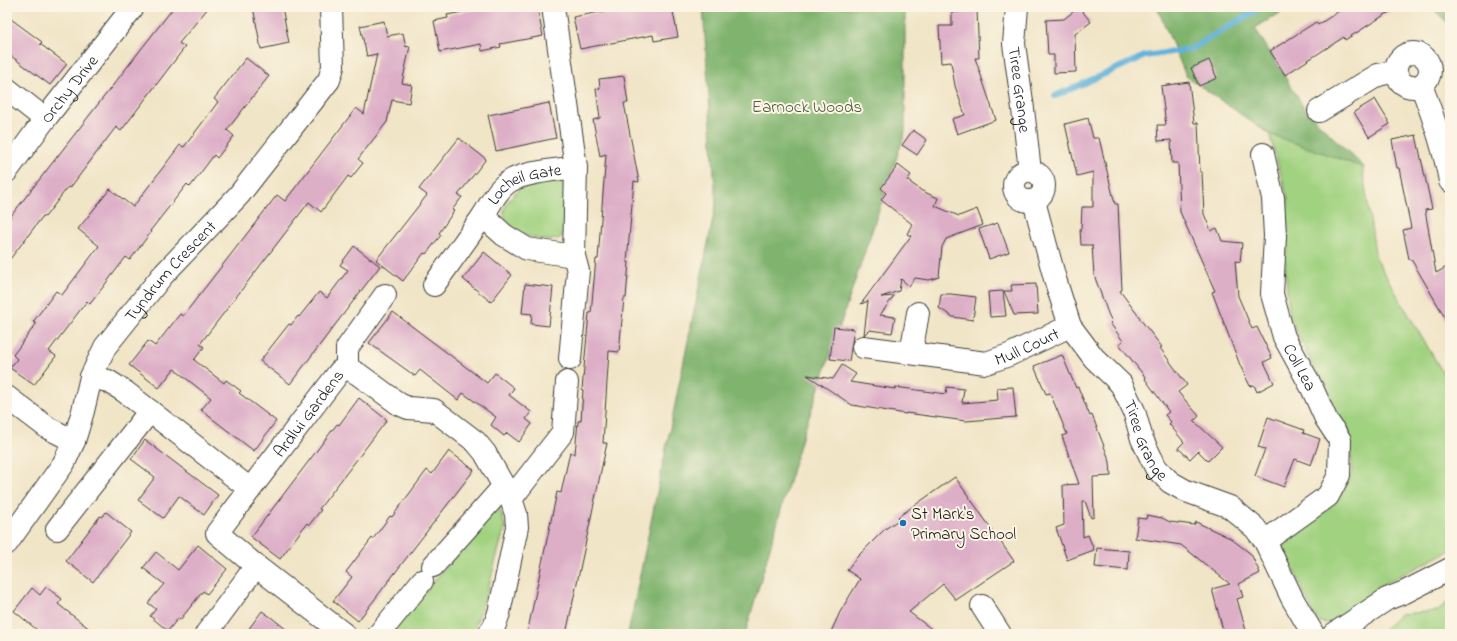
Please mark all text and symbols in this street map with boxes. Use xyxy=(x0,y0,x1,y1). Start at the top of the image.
street label: Tiree Grange xyxy=(1000,45,1037,134)
street label: Orchy Drive xyxy=(35,50,105,129)
park label: Earnock Woods xyxy=(752,95,862,120)
street label: Locheil Gate xyxy=(482,158,563,210)
street label: Tyndrum Crescent xyxy=(119,215,223,328)
street label: Mull Court xyxy=(991,322,1064,373)
street label: Coll Lea xyxy=(1276,339,1322,396)
street label: Ardlui Gardens xyxy=(268,365,351,463)
street label: Tiree Grange xyxy=(1116,396,1173,488)
place label: St Mark's Primary School xyxy=(911,502,1016,548)
marker: St Mark's Primary School xyxy=(898,518,908,528)

